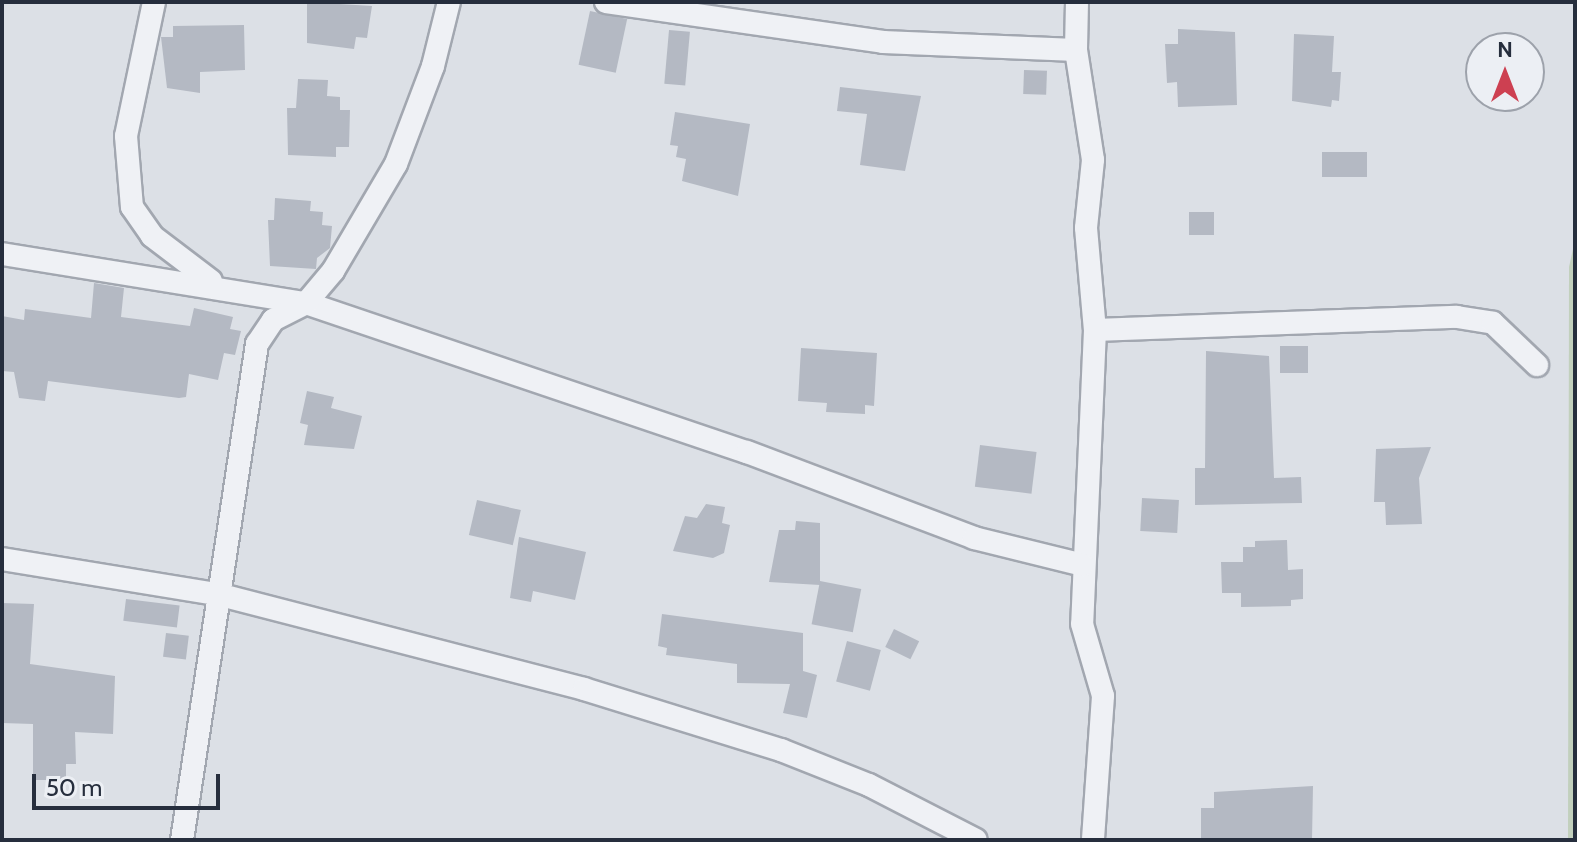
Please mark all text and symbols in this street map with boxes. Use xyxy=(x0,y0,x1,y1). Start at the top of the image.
north arrow xyxy=(1465,32,1545,112)
text: N xyxy=(1497,36,1513,63)
scale bar xyxy=(36,758,224,808)
text: 50 m xyxy=(46,773,102,802)

